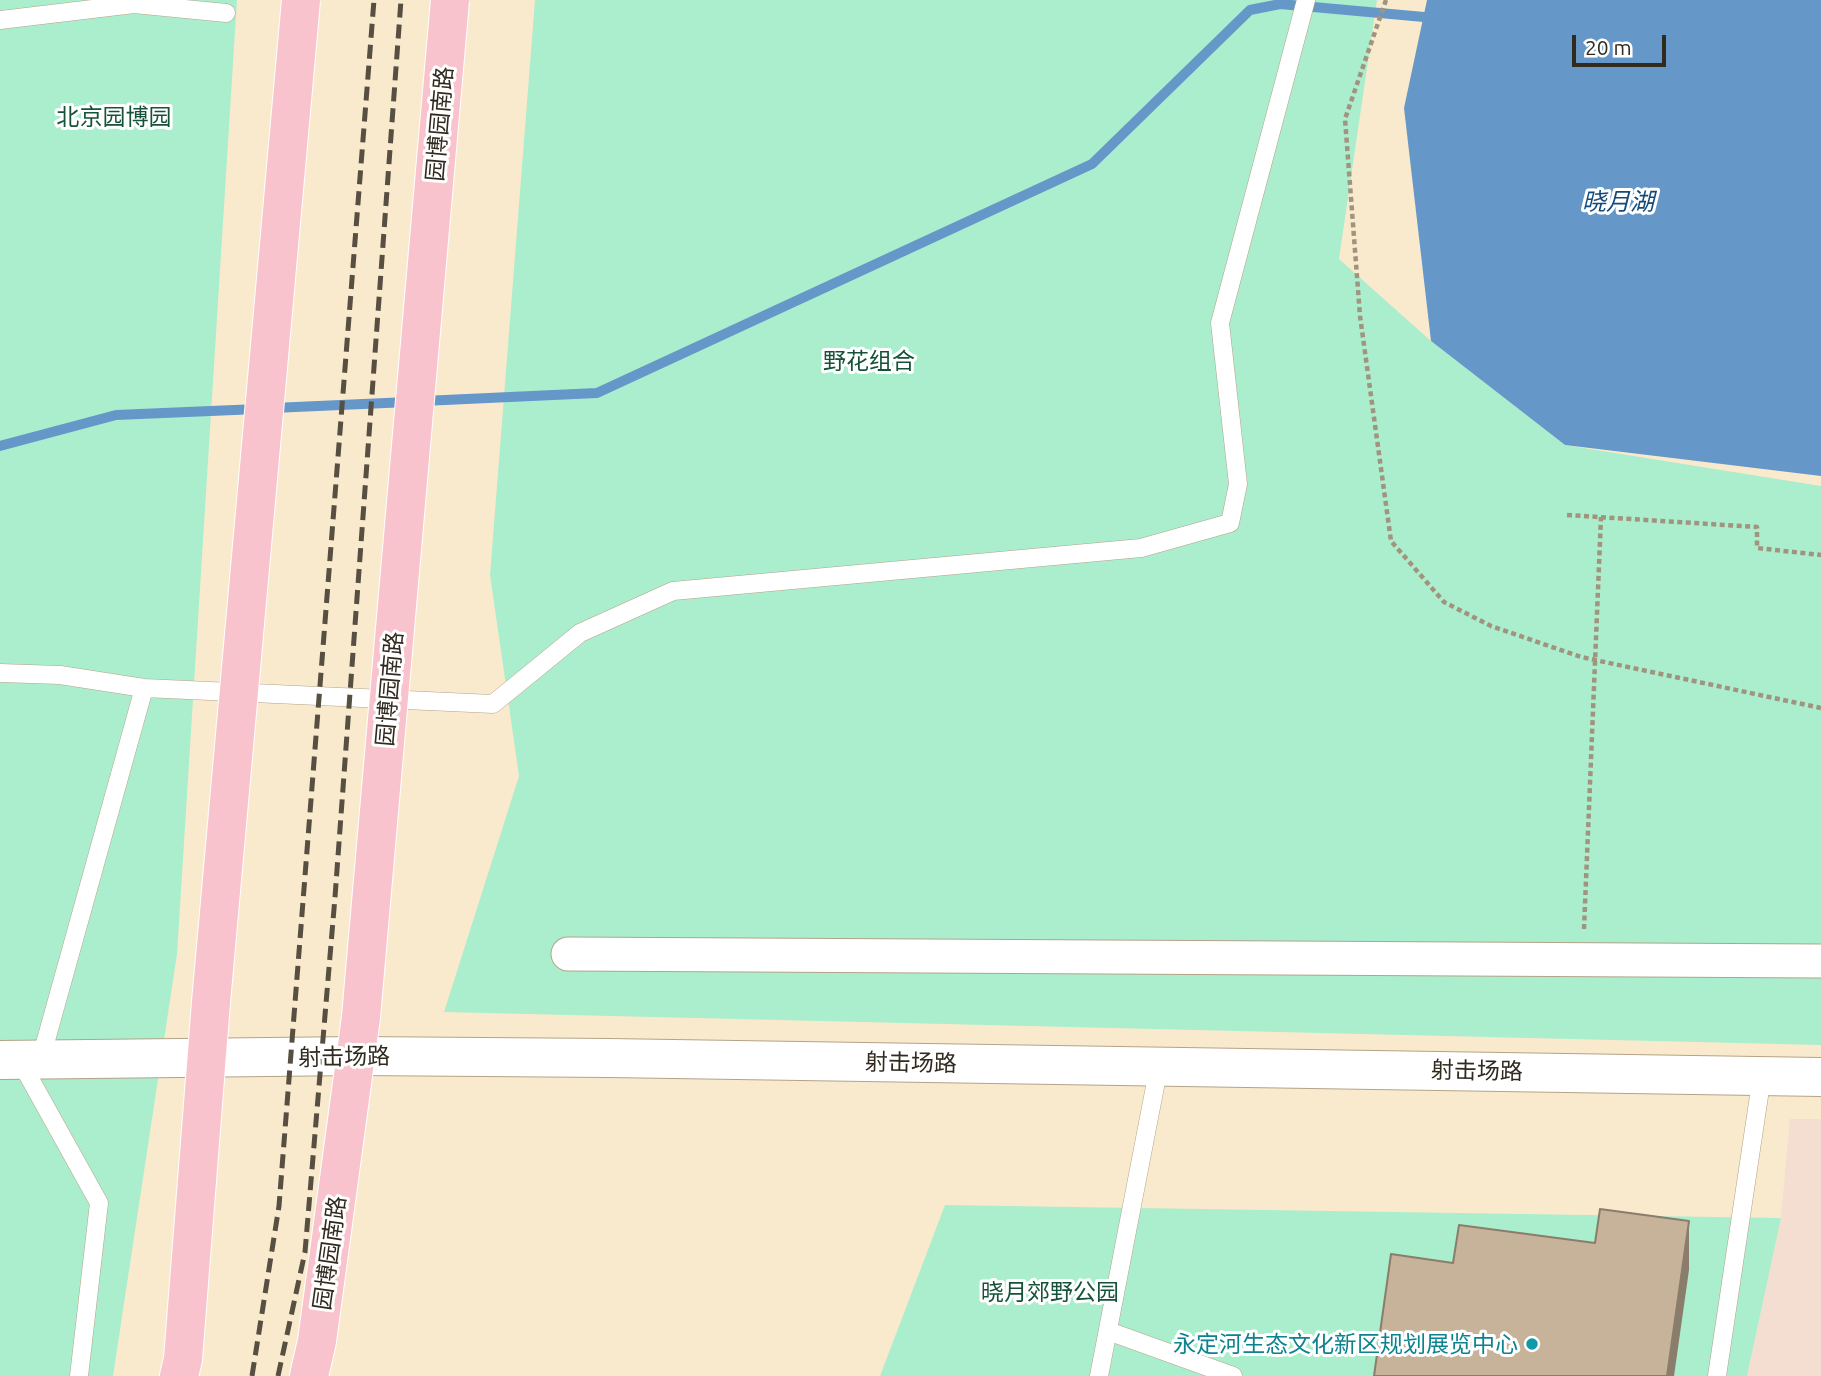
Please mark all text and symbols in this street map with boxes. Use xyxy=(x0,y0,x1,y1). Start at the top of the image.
scale bar xyxy=(1576,21,1671,65)
text: 20 m xyxy=(1585,35,1632,59)
street label: 园博园南路 xyxy=(421,66,459,182)
park label: 北京园博园 xyxy=(57,103,171,131)
water label: 晓月湖 xyxy=(1582,188,1654,216)
park label: 野花组合 xyxy=(823,347,915,375)
street label: 园博园南路 xyxy=(371,631,409,747)
street label: 射击场路 xyxy=(298,1042,390,1072)
street label: 射击场路 xyxy=(865,1048,957,1078)
street label: 射击场路 xyxy=(1431,1056,1523,1086)
street label: 园博园南路 xyxy=(308,1194,352,1312)
park label: 晓月郊野公园 xyxy=(981,1278,1119,1306)
place label: 永定河生态文化新区规划展览中心 xyxy=(1173,1330,1518,1358)
marker: 永定河生态文化新区规划展览中心 xyxy=(1524,1336,1540,1352)

